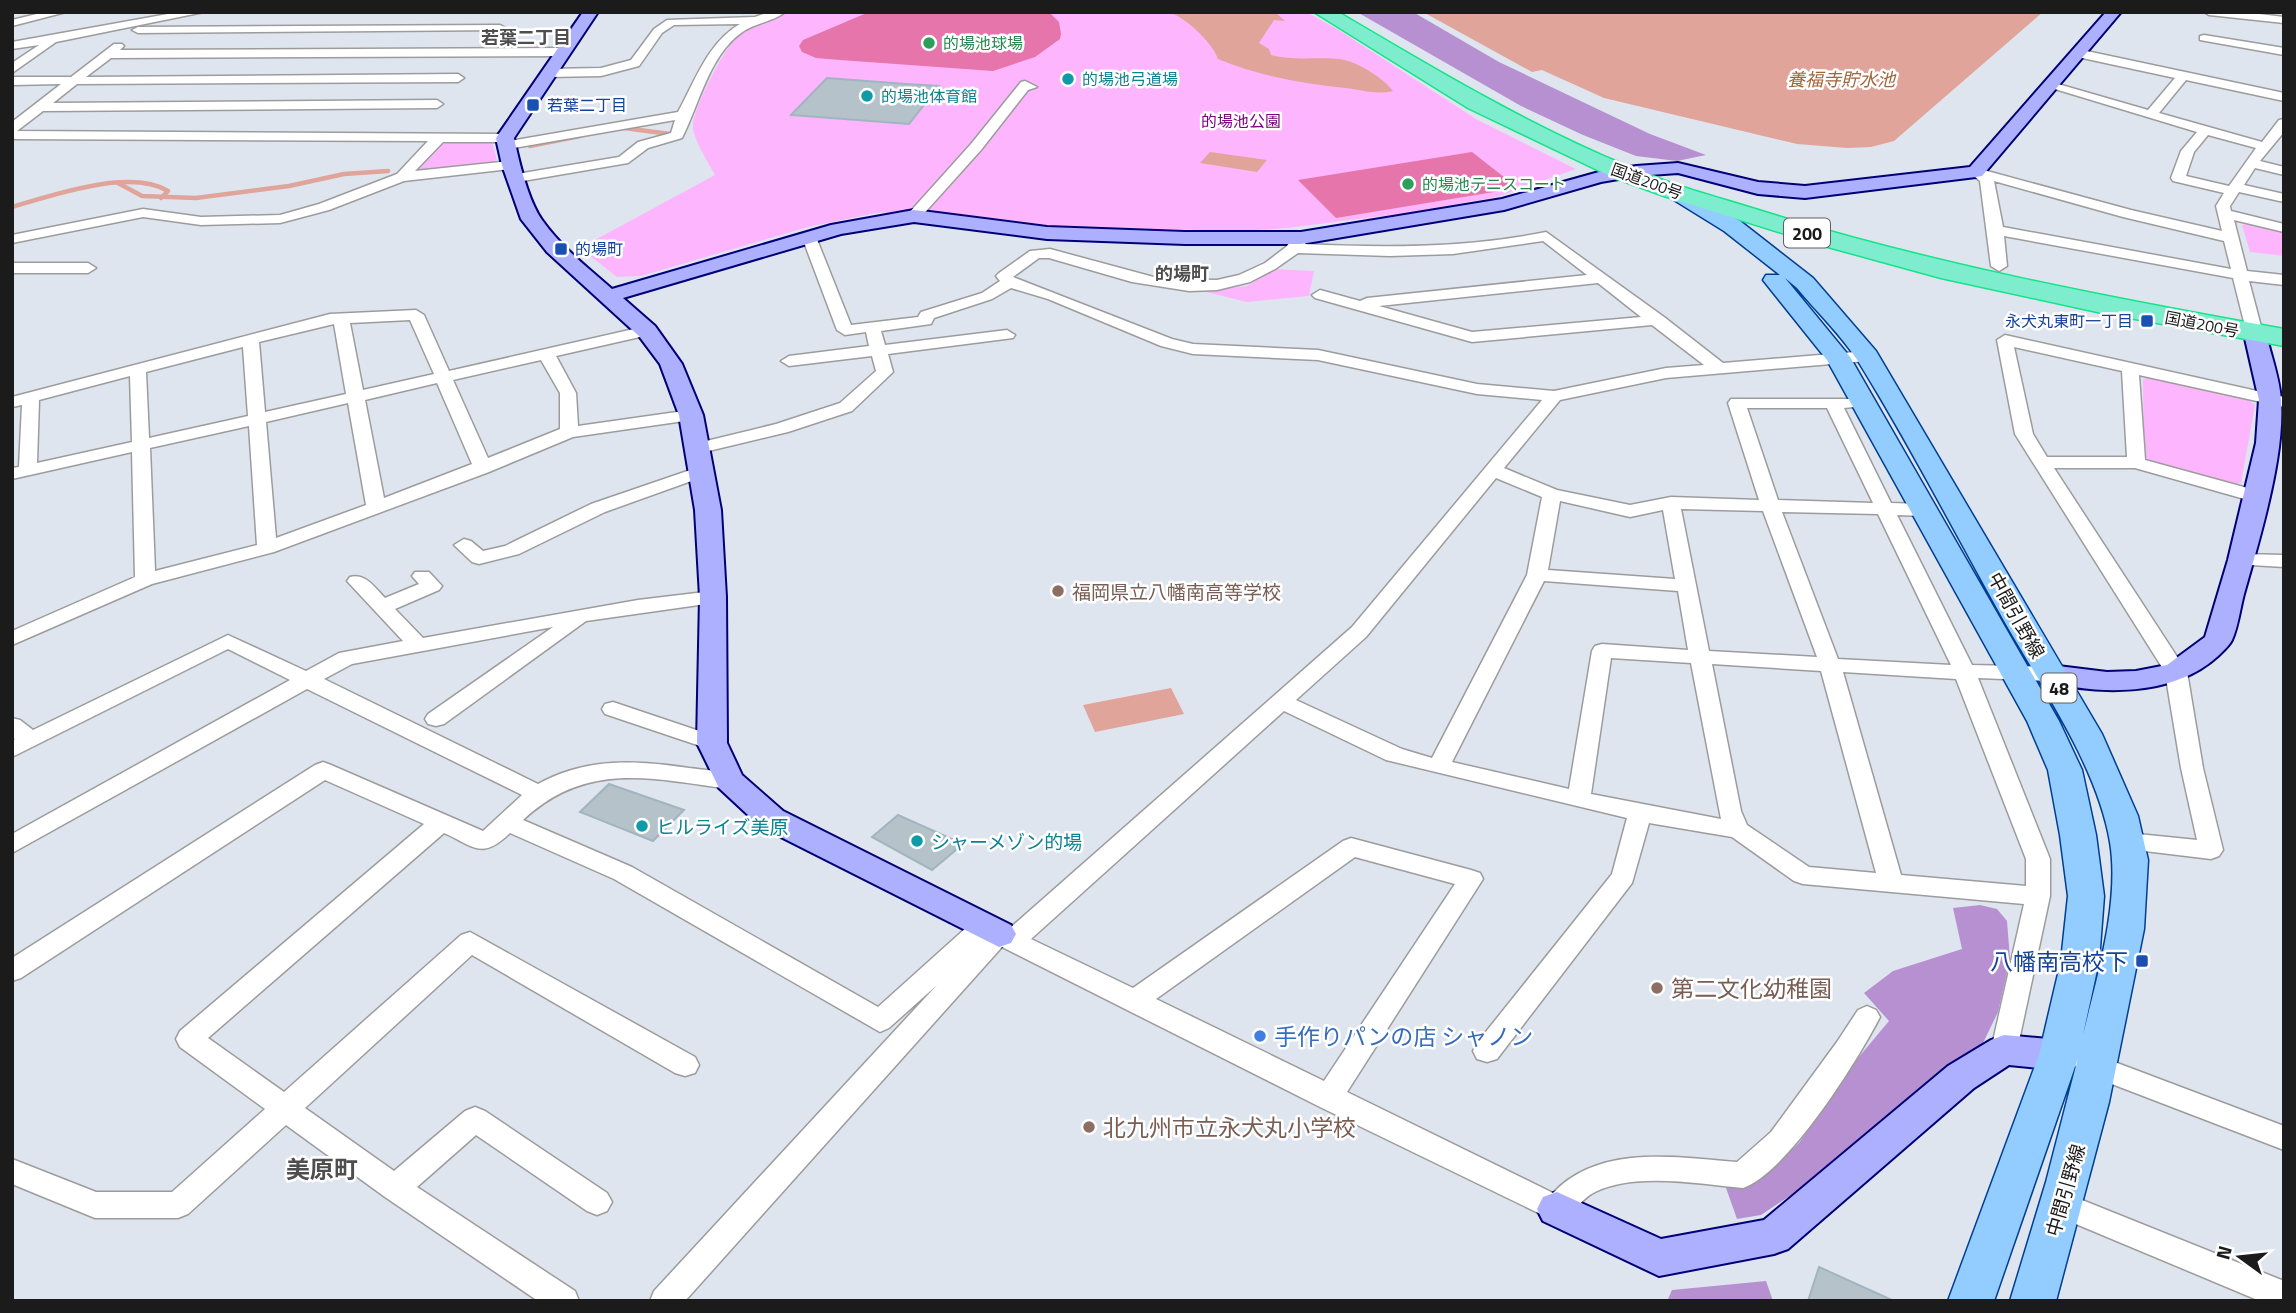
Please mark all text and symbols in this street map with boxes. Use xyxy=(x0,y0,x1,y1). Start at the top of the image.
district label: 若葉二丁目 xyxy=(481,24,571,51)
place label: 的場池球場 xyxy=(943,31,1023,55)
marker: 的場池球場 xyxy=(921,35,937,51)
water label: 養福寺貯水池 xyxy=(1787,66,1897,93)
place label: 的場池弓道場 xyxy=(1082,67,1178,91)
marker: 的場池弓道場 xyxy=(1060,71,1076,87)
place label: 的場池体育館 xyxy=(881,84,977,108)
marker: 的場池体育館 xyxy=(859,88,875,104)
place label: 若葉二丁目 xyxy=(547,93,627,117)
marker: 若葉二丁目 xyxy=(525,97,541,113)
park label: 的場池公園 xyxy=(1201,109,1281,133)
street label: 国道200号 xyxy=(1608,157,1686,205)
place label: 的場池テニスコート xyxy=(1422,172,1566,196)
marker: 的場池テニスコート xyxy=(1400,176,1416,192)
road number: 200 xyxy=(1784,218,1830,247)
place label: 的場町 xyxy=(575,237,623,261)
marker: 的場町 xyxy=(553,241,569,257)
district label: 的場町 xyxy=(1155,260,1209,287)
street label: 国道200号 xyxy=(2163,305,2241,343)
place label: 永犬丸東町一丁目 xyxy=(2005,309,2133,333)
marker: 永犬丸東町一丁目 xyxy=(2139,313,2155,329)
street label: 中間引野線 xyxy=(1981,566,2053,664)
place label: 福岡県立八幡南高等学校 xyxy=(1072,577,1281,606)
marker: 福岡県立八幡南高等学校 xyxy=(1050,583,1066,599)
road number: 48 xyxy=(2042,674,2076,702)
place label: ヒルライズ美原 xyxy=(656,812,788,841)
marker: ヒルライズ美原 xyxy=(634,818,650,834)
place label: シャーメゾン的場 xyxy=(931,827,1082,856)
marker: シャーメゾン的場 xyxy=(909,833,925,849)
place label: 八幡南高校下 xyxy=(1990,944,2128,979)
marker: 八幡南高校下 xyxy=(2134,953,2150,969)
place label: 第二文化幼稚園 xyxy=(1671,971,1832,1006)
marker: 第二文化幼稚園 xyxy=(1649,980,1665,996)
place label: 手作りパンの店 シャノン xyxy=(1274,1019,1533,1054)
marker: 手作りパンの店 シャノン xyxy=(1252,1028,1268,1044)
place label: 北九州市立永犬丸小学校 xyxy=(1103,1110,1356,1145)
marker: 北九州市立永犬丸小学校 xyxy=(1081,1119,1097,1135)
street label: 中間引野線 xyxy=(2038,1140,2092,1240)
district label: 美原町 xyxy=(286,1151,358,1187)
north arrow xyxy=(2205,1222,2275,1292)
text: N xyxy=(2207,1242,2239,1263)

